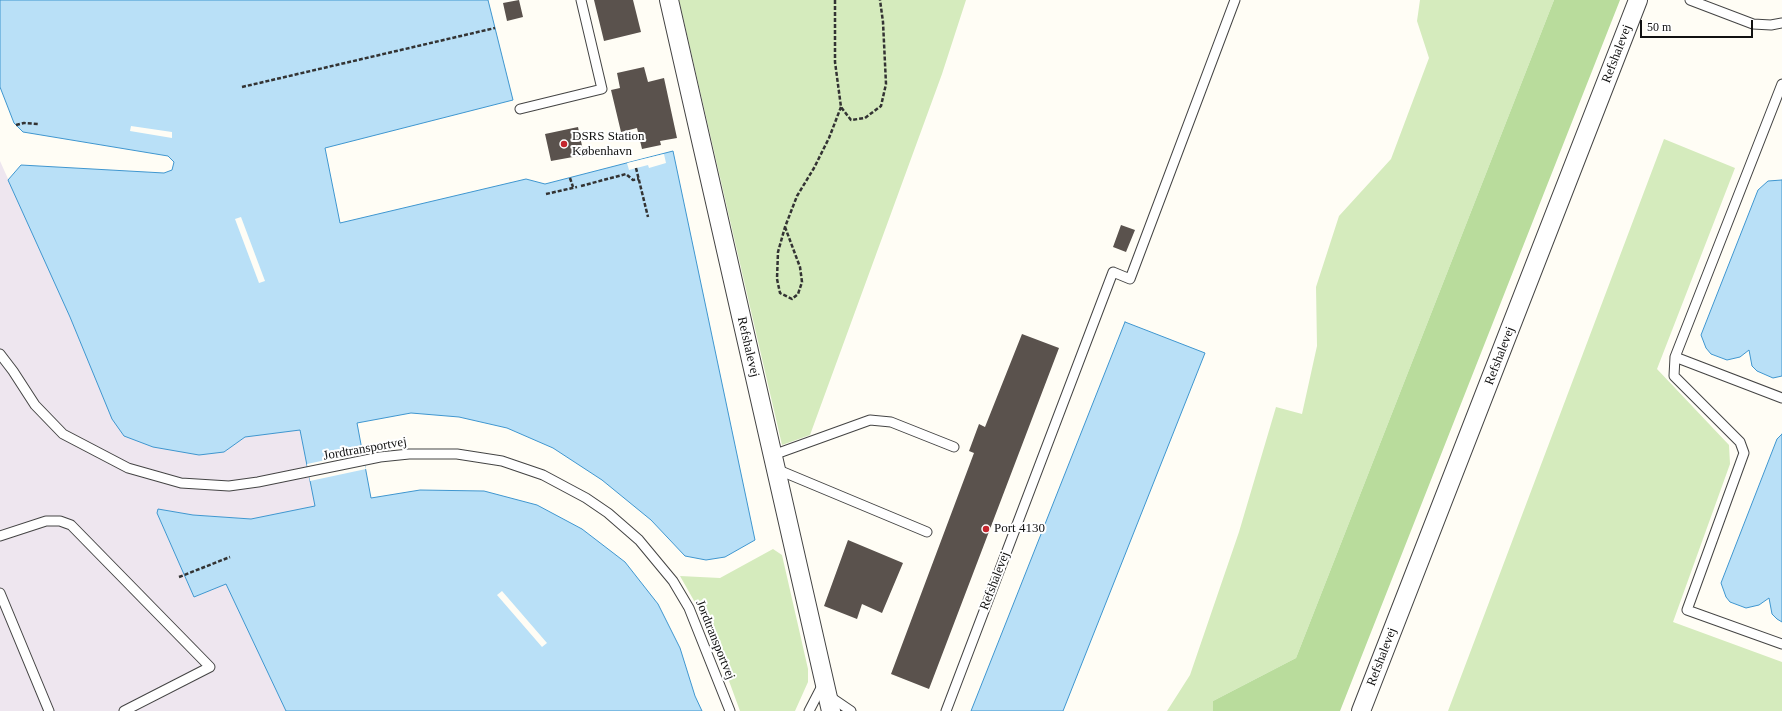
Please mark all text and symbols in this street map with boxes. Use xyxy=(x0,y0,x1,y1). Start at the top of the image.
scale bar xyxy=(1642,12,1755,38)
text: 50 m xyxy=(1647,20,1671,34)
street label: Refshalevej xyxy=(1599,23,1635,85)
place label: DSRS Station København xyxy=(572,129,645,160)
marker: DSRS Station København xyxy=(559,139,569,149)
street label: Refshalevej xyxy=(733,315,763,379)
street label: Refshalevej xyxy=(1482,325,1518,387)
street label: Jordtransportvej xyxy=(322,434,408,464)
place label: Port 4130 xyxy=(994,521,1045,537)
marker: Port 4130 xyxy=(981,524,991,534)
street label: Refshalevej xyxy=(977,550,1013,612)
street label: Jordtransportvej xyxy=(692,598,738,682)
street label: Refshalevej xyxy=(1364,626,1400,688)

